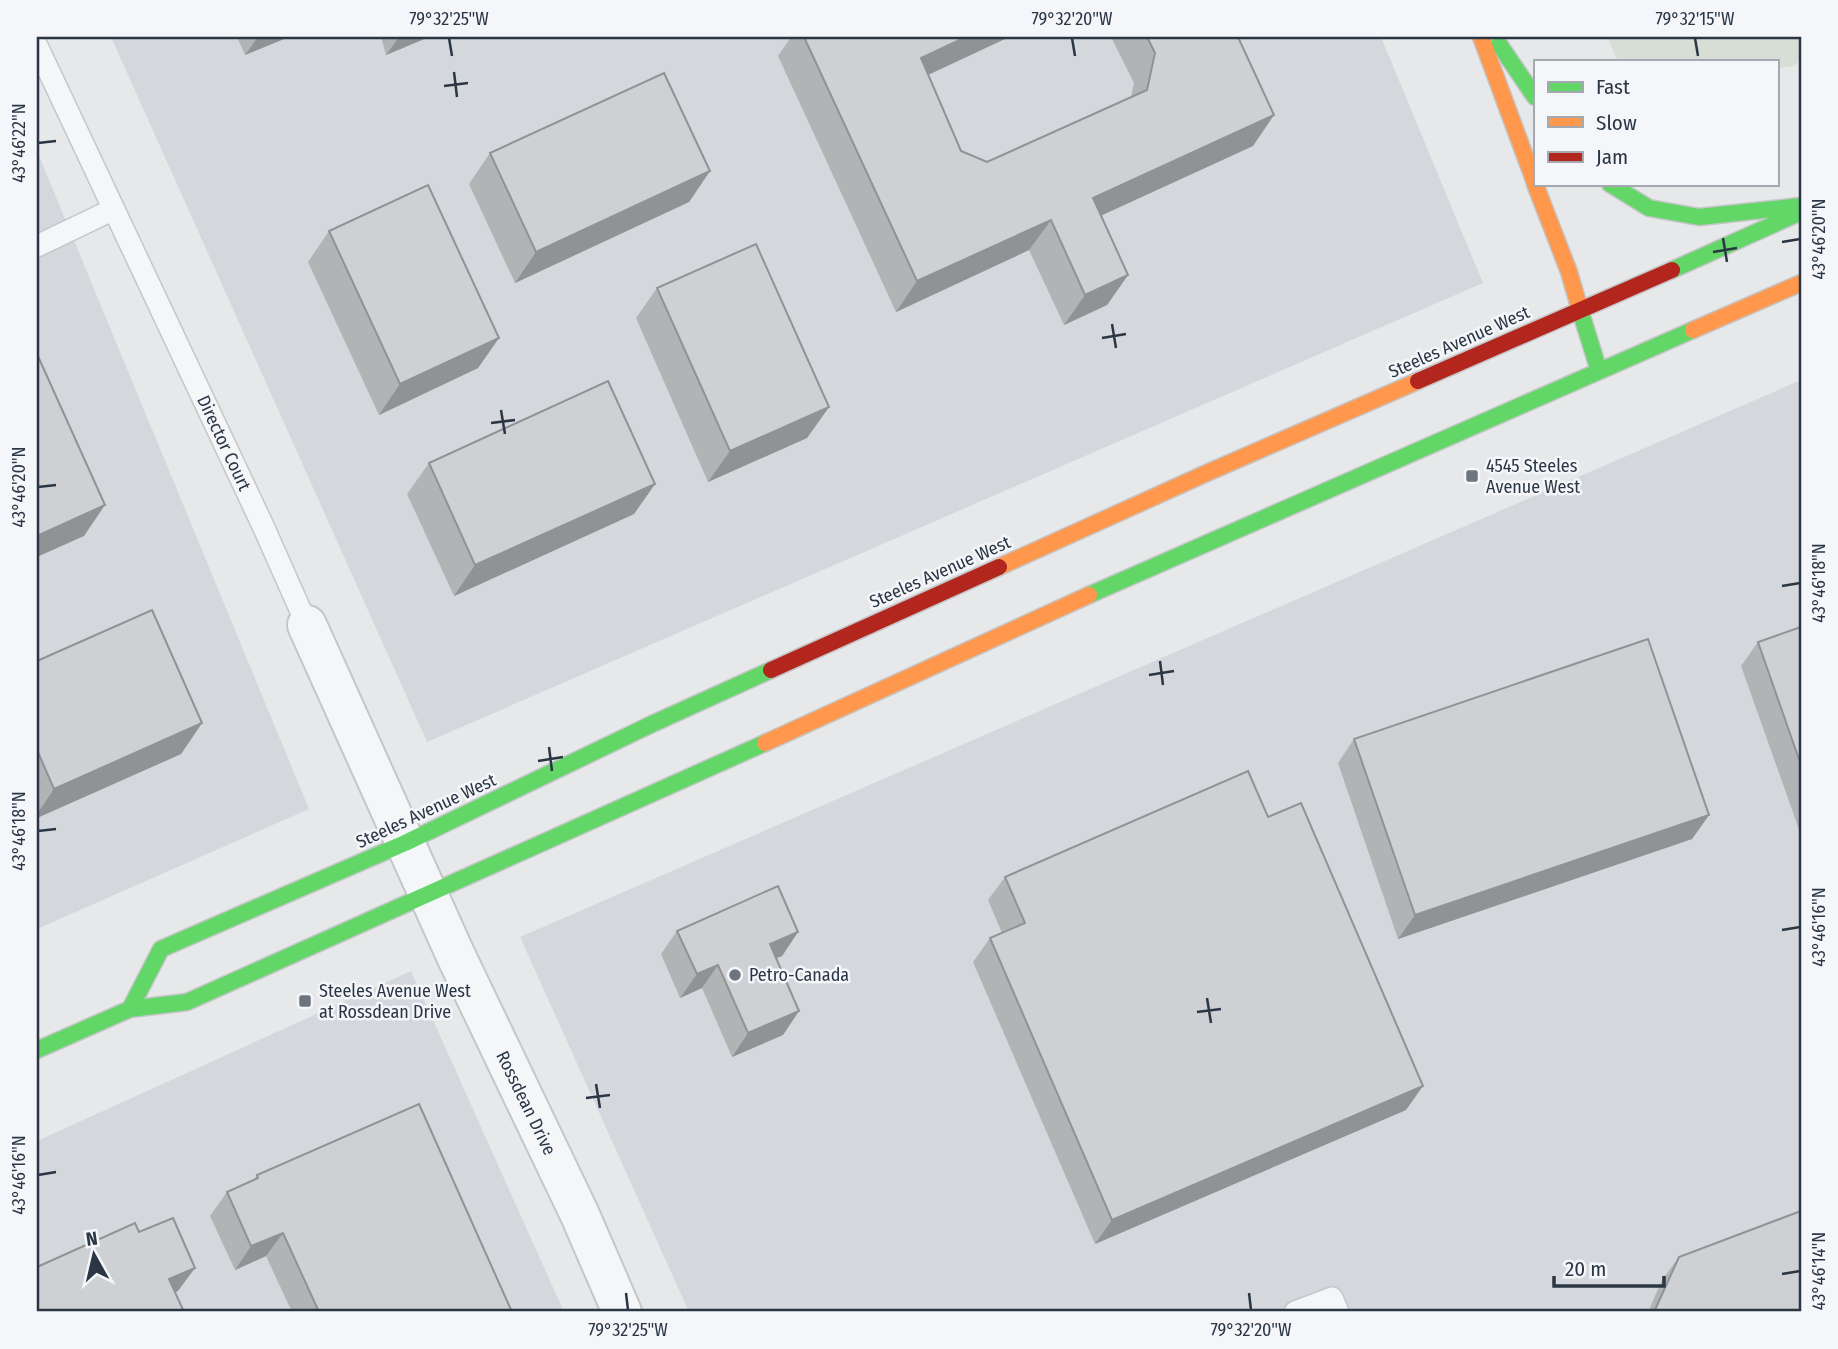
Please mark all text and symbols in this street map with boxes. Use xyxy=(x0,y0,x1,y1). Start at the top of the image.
text: 79°32'25"W xyxy=(409,8,489,30)
text: 79°32'20"W xyxy=(1031,8,1113,30)
text: 79°32'15"W xyxy=(1656,8,1735,30)
legend xyxy=(1534,60,1778,186)
text: Fast xyxy=(1596,74,1630,100)
text: 43°46'22"N xyxy=(8,103,30,183)
text: Slow xyxy=(1596,110,1637,136)
text: Jam xyxy=(1596,144,1628,170)
text: 43°46'20"N xyxy=(1808,199,1830,279)
street label: Steeles Avenue West xyxy=(1385,301,1533,383)
street label: Director Court xyxy=(192,392,256,494)
text: 43°46'20"N xyxy=(8,447,30,527)
place label: 4545 Steeles Avenue West xyxy=(1486,455,1580,498)
marker: 4545 Steeles Avenue West xyxy=(1464,468,1480,484)
street label: Steeles Avenue West xyxy=(866,531,1014,613)
text: 43°46'18"N xyxy=(1808,543,1830,623)
street label: Steeles Avenue West xyxy=(353,769,500,853)
text: 43°46'18"N xyxy=(8,791,30,871)
text: 43°46'16"N xyxy=(1808,887,1830,967)
place label: Petro-Canada xyxy=(749,964,849,986)
marker: Petro-Canada xyxy=(727,967,743,983)
place label: Steeles Avenue West at Rossdean Drive xyxy=(319,980,471,1023)
marker: Steeles Avenue West at Rossdean Drive xyxy=(297,993,313,1009)
street label: Rossdean Drive xyxy=(491,1047,561,1159)
text: 43°46'16"N xyxy=(8,1135,30,1215)
north arrow xyxy=(60,1220,130,1290)
text: N xyxy=(84,1226,99,1251)
text: 43°46'14"N xyxy=(1808,1232,1830,1310)
scale bar xyxy=(1554,1244,1665,1288)
text: 20 m xyxy=(1565,1256,1606,1282)
text: 79°32'25"W xyxy=(588,1319,668,1341)
text: 79°32'20"W xyxy=(1210,1319,1292,1341)

